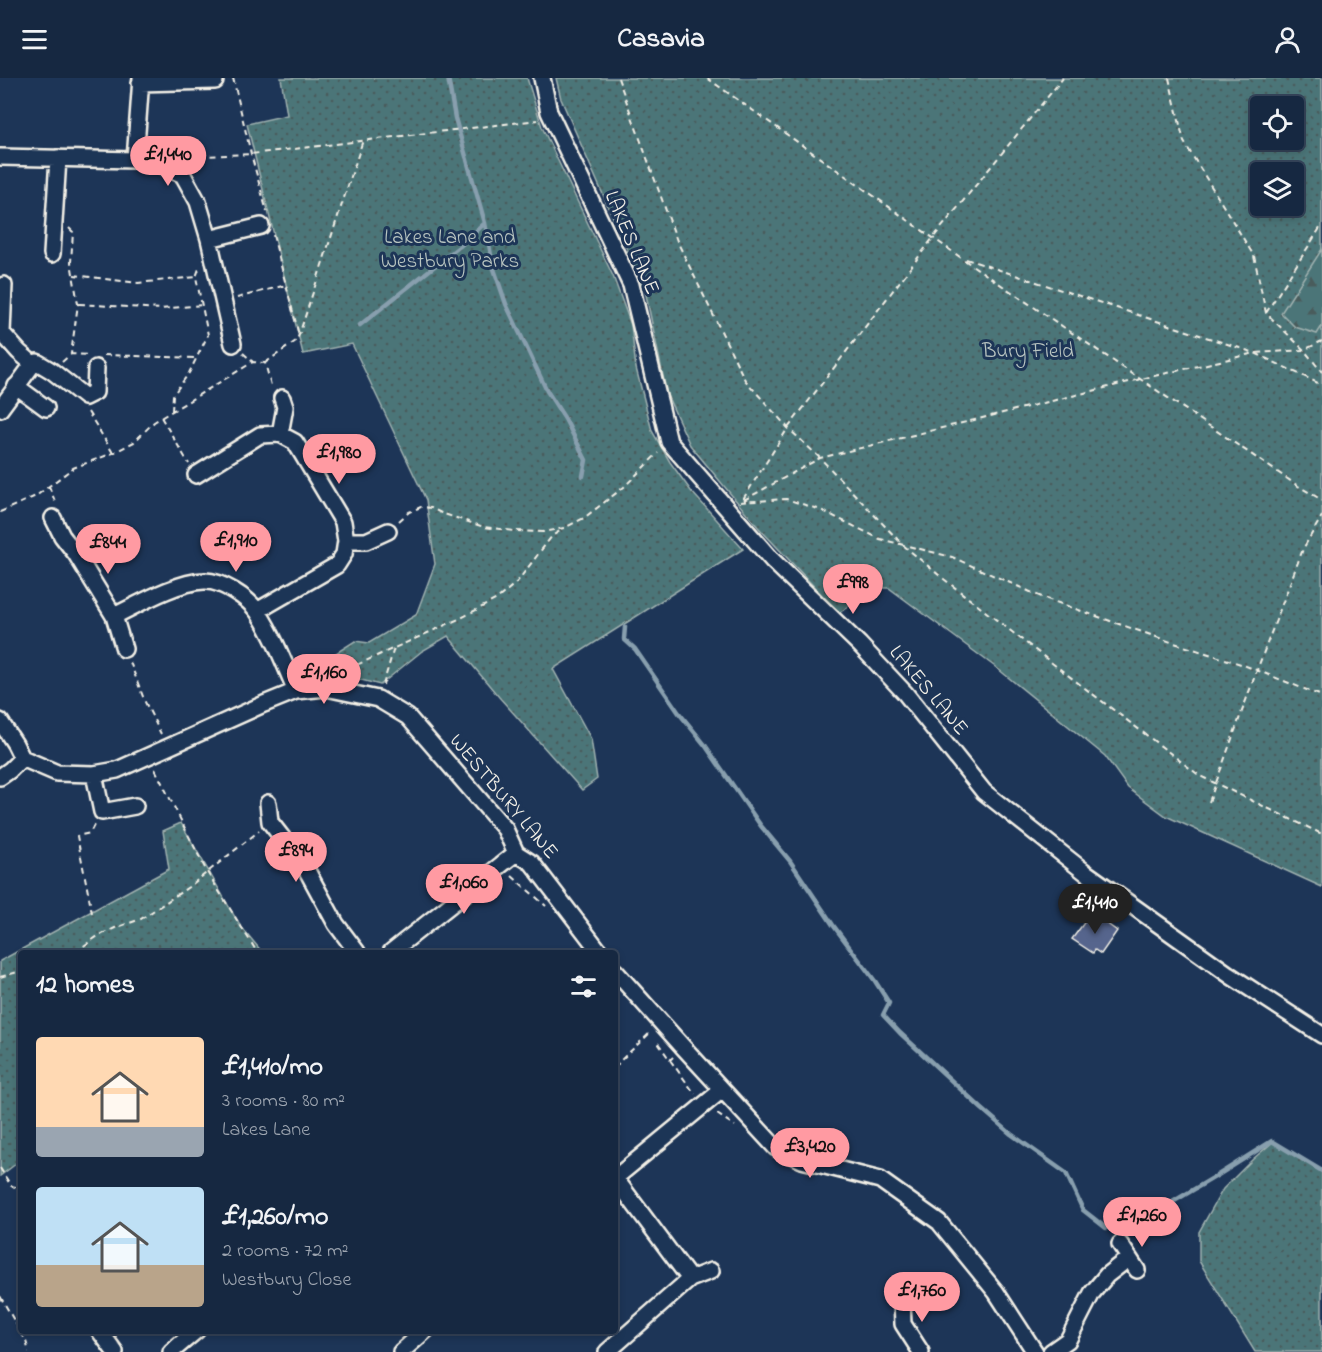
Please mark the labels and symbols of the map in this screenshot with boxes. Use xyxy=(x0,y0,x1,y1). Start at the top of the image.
pin: £1,440 xyxy=(119,136,217,187)
street label: LAKES LANE xyxy=(596,187,666,299)
park label: Lakes Lane and Westbury Parks xyxy=(381,223,519,279)
park label: Bury Field xyxy=(981,337,1074,369)
pin: £1,980 xyxy=(290,434,388,485)
pin: £1,910 xyxy=(187,522,285,573)
pin: £844 xyxy=(72,524,144,575)
pin: £998 xyxy=(817,564,889,615)
street label: LAKES LANE xyxy=(881,639,975,743)
pin: £1,160 xyxy=(275,654,373,705)
street label: WESTBURY LANE xyxy=(441,728,565,866)
pin: £894 xyxy=(260,832,332,883)
pin: £1,060 xyxy=(415,864,513,915)
pin: £1,410 xyxy=(1046,884,1144,935)
pin: £3,420 xyxy=(761,1128,859,1179)
pin: £1,260 xyxy=(1093,1197,1191,1248)
pin: £1,760 xyxy=(873,1272,971,1323)

